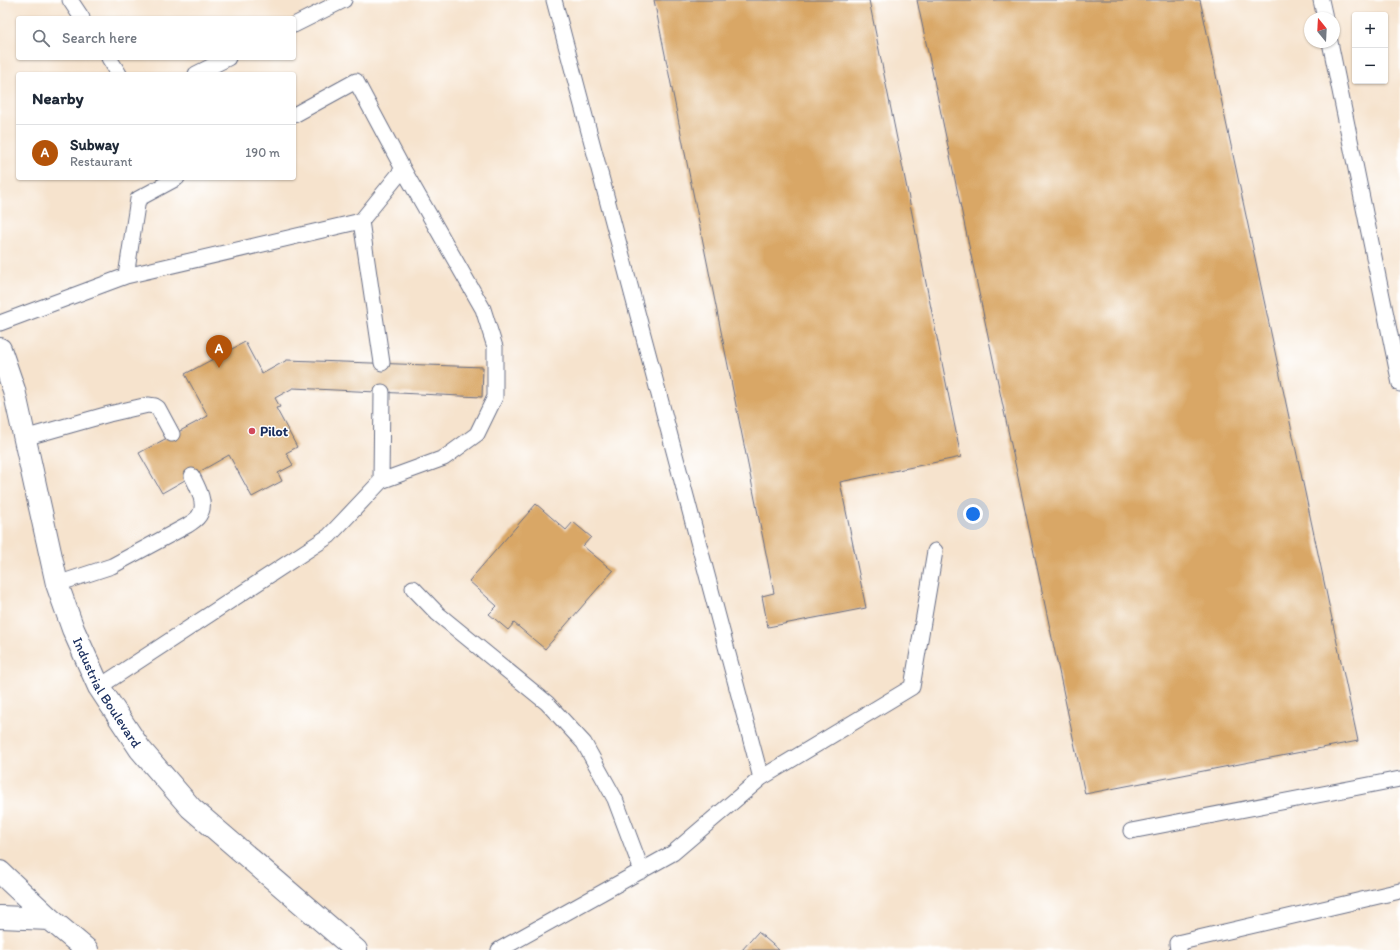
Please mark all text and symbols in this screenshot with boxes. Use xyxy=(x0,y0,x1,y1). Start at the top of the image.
north arrow xyxy=(1304,12,1340,48)
map controls xyxy=(1352,12,1388,84)
button: + xyxy=(1352,12,1388,48)
search box xyxy=(16,16,296,60)
icon: search xyxy=(30,27,52,49)
text: Search here xyxy=(62,29,137,47)
button: − xyxy=(1352,48,1388,84)
text: Nearby xyxy=(32,88,84,108)
text: Subway xyxy=(70,136,119,154)
text: A xyxy=(41,145,49,160)
text: 190 m xyxy=(245,145,280,160)
text: Restaurant xyxy=(70,154,132,169)
pin: A xyxy=(206,335,232,368)
place label: Pilot xyxy=(260,423,289,440)
marker: Pilot xyxy=(247,426,257,436)
your location xyxy=(963,504,983,524)
street label: Industrial Boulevard xyxy=(69,635,145,752)

